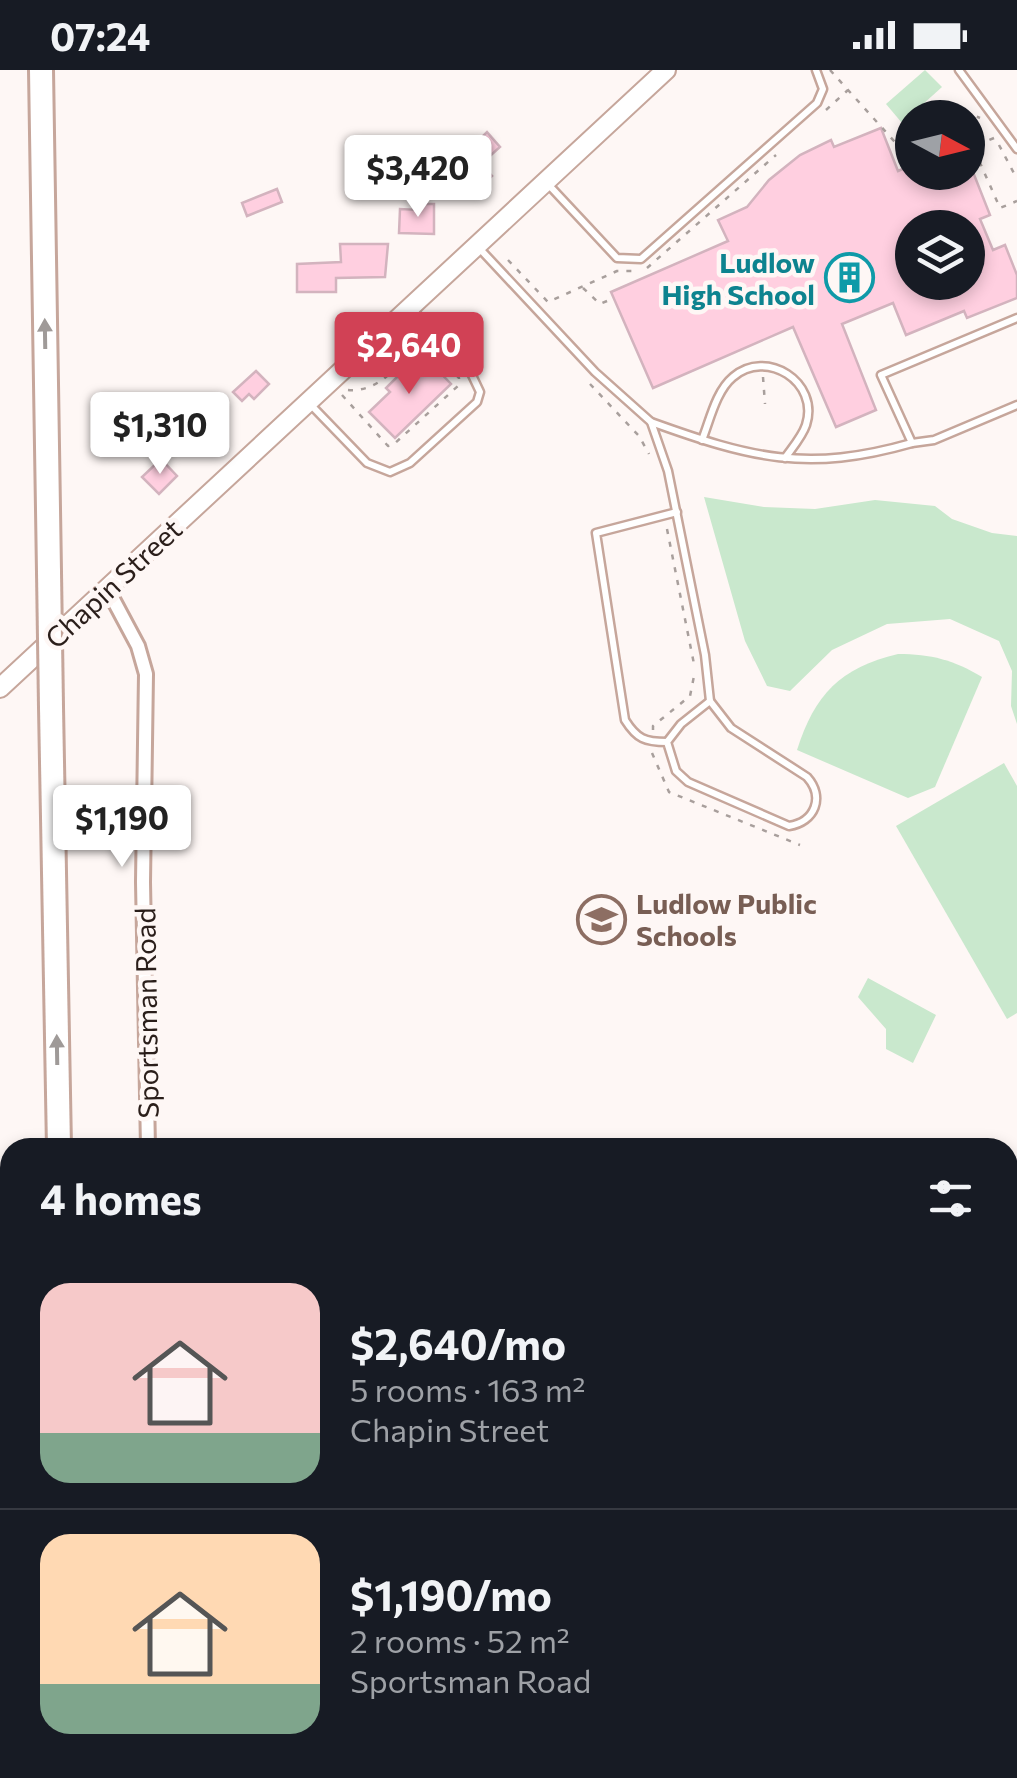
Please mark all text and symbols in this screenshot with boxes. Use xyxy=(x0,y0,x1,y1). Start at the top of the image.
text: 07:24 xyxy=(50,12,150,59)
north arrow xyxy=(895,100,985,190)
map controls xyxy=(895,100,985,300)
pin: $3,420 xyxy=(337,135,499,220)
text: $3,420 xyxy=(366,147,470,187)
button: layers xyxy=(895,210,985,300)
place label: Ludlow High School xyxy=(662,245,815,311)
building icon: Ludlow High School xyxy=(824,252,876,304)
pin: $2,640 xyxy=(328,312,490,397)
one-way arrow xyxy=(37,318,53,350)
text: $2,640 xyxy=(357,324,461,364)
pin: $1,310 xyxy=(79,392,241,477)
text: $1,310 xyxy=(112,404,208,444)
street label: Chapin Street xyxy=(38,511,188,655)
pin: $1,190 xyxy=(41,785,203,870)
text: $1,190 xyxy=(75,797,169,837)
place label: Ludlow Public Schools xyxy=(636,886,817,952)
school or university icon: Ludlow Public Schools xyxy=(575,893,627,945)
street label: Sportsman Road xyxy=(127,907,165,1119)
one-way arrow xyxy=(48,1034,64,1066)
icon: filters xyxy=(923,1171,978,1226)
text: 4 homes xyxy=(40,1172,202,1224)
text: $2,640/mo xyxy=(350,1317,566,1369)
icon: home xyxy=(120,1323,240,1443)
text: 5 rooms · 163 m² xyxy=(350,1369,585,1409)
text: Chapin Street xyxy=(350,1409,549,1449)
text: $1,190/mo xyxy=(350,1568,552,1620)
icon: home xyxy=(120,1574,240,1694)
text: 2 rooms · 52 m² xyxy=(350,1620,570,1660)
text: Sportsman Road xyxy=(350,1660,591,1700)

